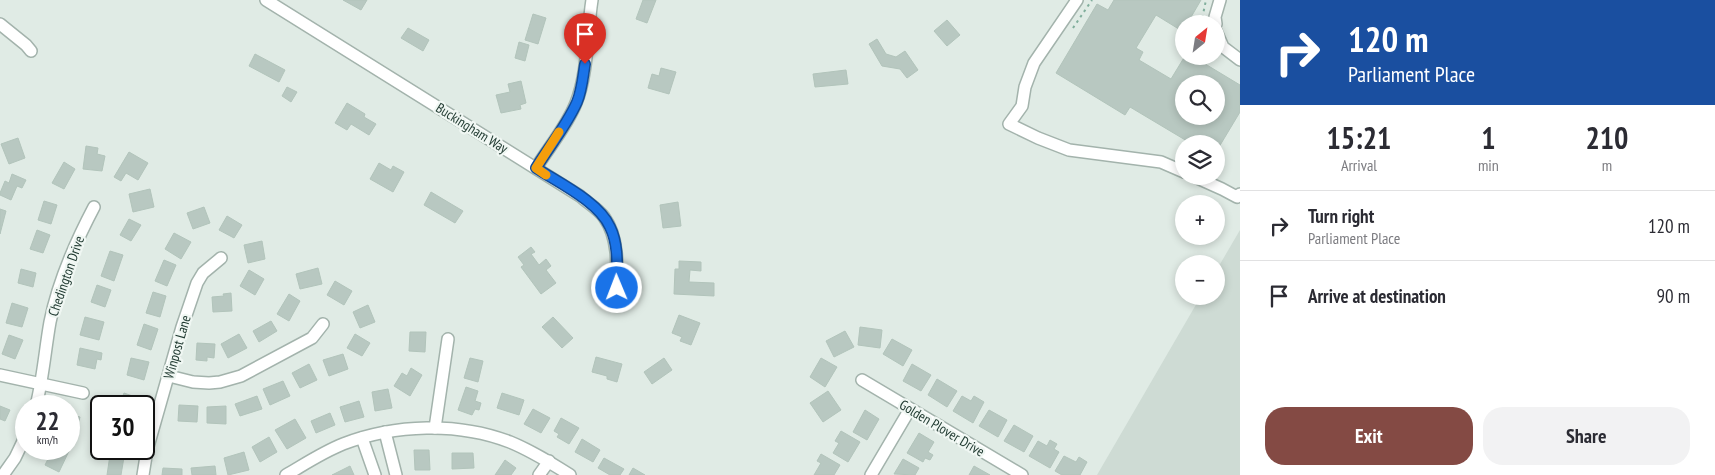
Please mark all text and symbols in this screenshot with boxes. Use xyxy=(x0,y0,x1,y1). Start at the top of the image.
pin xyxy=(564,13,606,64)
north arrow xyxy=(1175,15,1225,65)
map controls xyxy=(1175,15,1225,305)
text: 120 m xyxy=(1348,16,1429,62)
icon: arrive xyxy=(571,20,599,48)
icon: right xyxy=(1265,20,1330,85)
text: Parliament Place xyxy=(1348,60,1475,88)
button: search xyxy=(1175,75,1225,125)
street label: Buckingham Way xyxy=(433,99,512,158)
text: 15:21 xyxy=(1327,118,1391,157)
text: 1 xyxy=(1481,118,1496,157)
text: 210 xyxy=(1585,118,1628,157)
button: layers xyxy=(1175,135,1225,185)
text: Arrival xyxy=(1341,155,1377,175)
text: min xyxy=(1478,155,1499,175)
text: m xyxy=(1602,155,1612,175)
button: + xyxy=(1175,195,1225,245)
text: Turn right xyxy=(1308,204,1374,228)
icon: right xyxy=(1265,212,1293,240)
text: 120 m xyxy=(1648,214,1690,238)
text: Parliament Place xyxy=(1308,228,1400,248)
street label: Chedington Drive xyxy=(44,233,88,319)
button: − xyxy=(1175,255,1225,305)
position arrow xyxy=(590,261,642,313)
icon: arrive xyxy=(1265,282,1293,310)
text: Arrive at destination xyxy=(1308,284,1446,308)
text: 90 m xyxy=(1657,284,1690,308)
street label: Winpost Lane xyxy=(159,313,195,381)
speed limit sign: 30 xyxy=(90,395,155,460)
street label: Golden Plover Drive xyxy=(896,396,988,461)
text: 22 xyxy=(36,405,59,437)
button: Exit xyxy=(1265,407,1473,465)
button: Share xyxy=(1483,407,1690,465)
text: km/h xyxy=(37,432,58,447)

